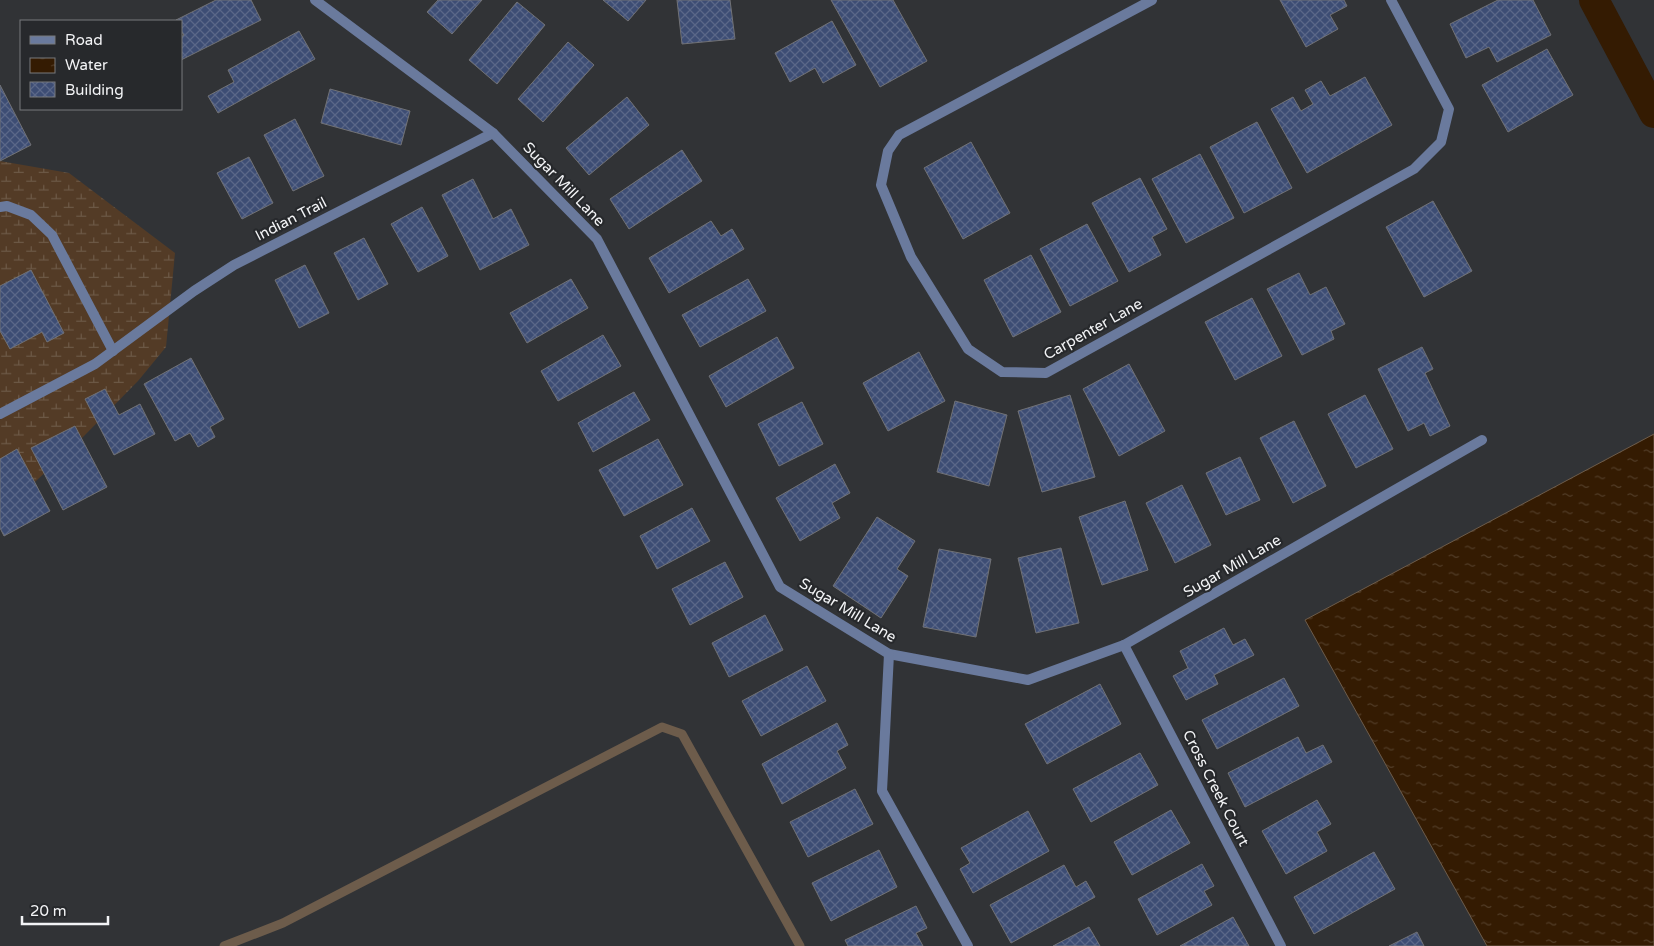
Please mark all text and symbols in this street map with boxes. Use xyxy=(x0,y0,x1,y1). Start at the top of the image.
legend xyxy=(20,20,182,110)
text: Road xyxy=(65,31,103,49)
text: Water xyxy=(65,56,108,74)
text: Building xyxy=(65,81,124,99)
street label: Sugar Mill Lane xyxy=(519,138,609,230)
street label: Indian Trail xyxy=(252,193,330,245)
street label: Carpenter Lane xyxy=(1041,294,1145,364)
street label: Sugar Mill Lane xyxy=(1180,531,1284,601)
street label: Sugar Mill Lane xyxy=(796,574,900,646)
street label: Cross Creek Court xyxy=(1179,727,1253,849)
scale bar xyxy=(22,894,109,926)
text: 20 m xyxy=(30,902,67,920)

